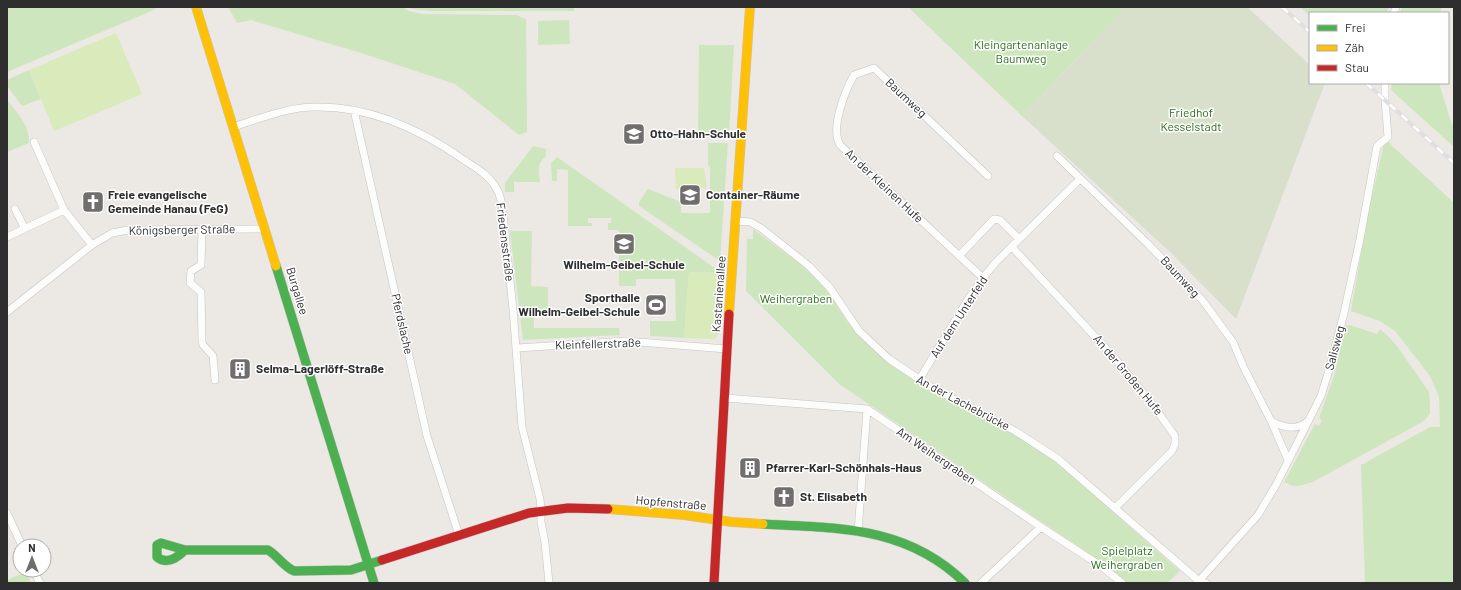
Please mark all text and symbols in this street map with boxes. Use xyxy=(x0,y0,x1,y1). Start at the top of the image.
legend xyxy=(1309,12,1449,84)
text: Frei xyxy=(1345,20,1365,34)
park label: Kleingartenanlage Baumweg xyxy=(974,37,1068,65)
text: Zäh xyxy=(1345,40,1364,54)
text: Stau xyxy=(1345,60,1369,74)
street label: Baumweg xyxy=(883,75,930,120)
park label: Friedhof Kesselstadt xyxy=(1160,105,1222,133)
school or university icon: Otto-Hahn-Schule xyxy=(621,121,647,147)
place label: Otto-Hahn-Schule xyxy=(650,126,747,140)
street label: An der Kleinen Hufe xyxy=(843,146,927,225)
school or university icon: Container-Räume xyxy=(677,182,703,208)
place label: Freie evangelische Gemeinde Hanau (FeG) xyxy=(108,187,229,215)
place label: Container-Räume xyxy=(706,187,800,201)
church icon: Freie evangelische Gemeinde Hanau (FeG) xyxy=(80,189,106,215)
street label: Friedensstraße xyxy=(494,202,518,282)
street label: Königsberger Straße xyxy=(128,221,236,237)
school or university icon: Wilhelm-Geibel-Schule xyxy=(611,231,637,257)
street label: Baumweg xyxy=(1158,253,1203,300)
street label: Kastanienallee xyxy=(708,255,728,333)
place label: Wilhelm-Geibel-Schule xyxy=(563,257,685,271)
street label: Burgallee xyxy=(284,265,312,316)
street label: Auf dem Unterfeld xyxy=(927,273,990,360)
place label: Sporthalle Wilhelm-Geibel-Schule xyxy=(518,290,640,318)
park label: Weihergraben xyxy=(760,291,832,305)
street label: Pferdslache xyxy=(389,292,417,355)
sports icon: Sporthalle Wilhelm-Geibel-Schule xyxy=(643,292,669,318)
street label: Salisweg xyxy=(1321,324,1347,372)
street label: An der Großen Hufe xyxy=(1091,331,1166,417)
street label: Kleinfellerstraße xyxy=(555,335,641,351)
building icon: Selma-Lagerlöff-Straße xyxy=(227,356,253,382)
place label: Selma-Lagerlöff-Straße xyxy=(256,361,385,375)
street label: An der Lachebrücke xyxy=(914,372,1013,433)
street label: Am Weihergraben xyxy=(894,424,979,487)
building icon: Pfarrer-Karl-Schönhals-Haus xyxy=(737,455,763,481)
place label: Pfarrer-Karl-Schönhals-Haus xyxy=(766,460,922,474)
church icon: St. Elisabeth xyxy=(771,484,797,510)
place label: St. Elisabeth xyxy=(800,489,867,503)
street label: Hopfenstraße xyxy=(635,492,707,512)
north arrow xyxy=(12,538,52,578)
text: N xyxy=(28,541,36,554)
park label: Spielplatz Weihergraben xyxy=(1091,543,1163,571)

